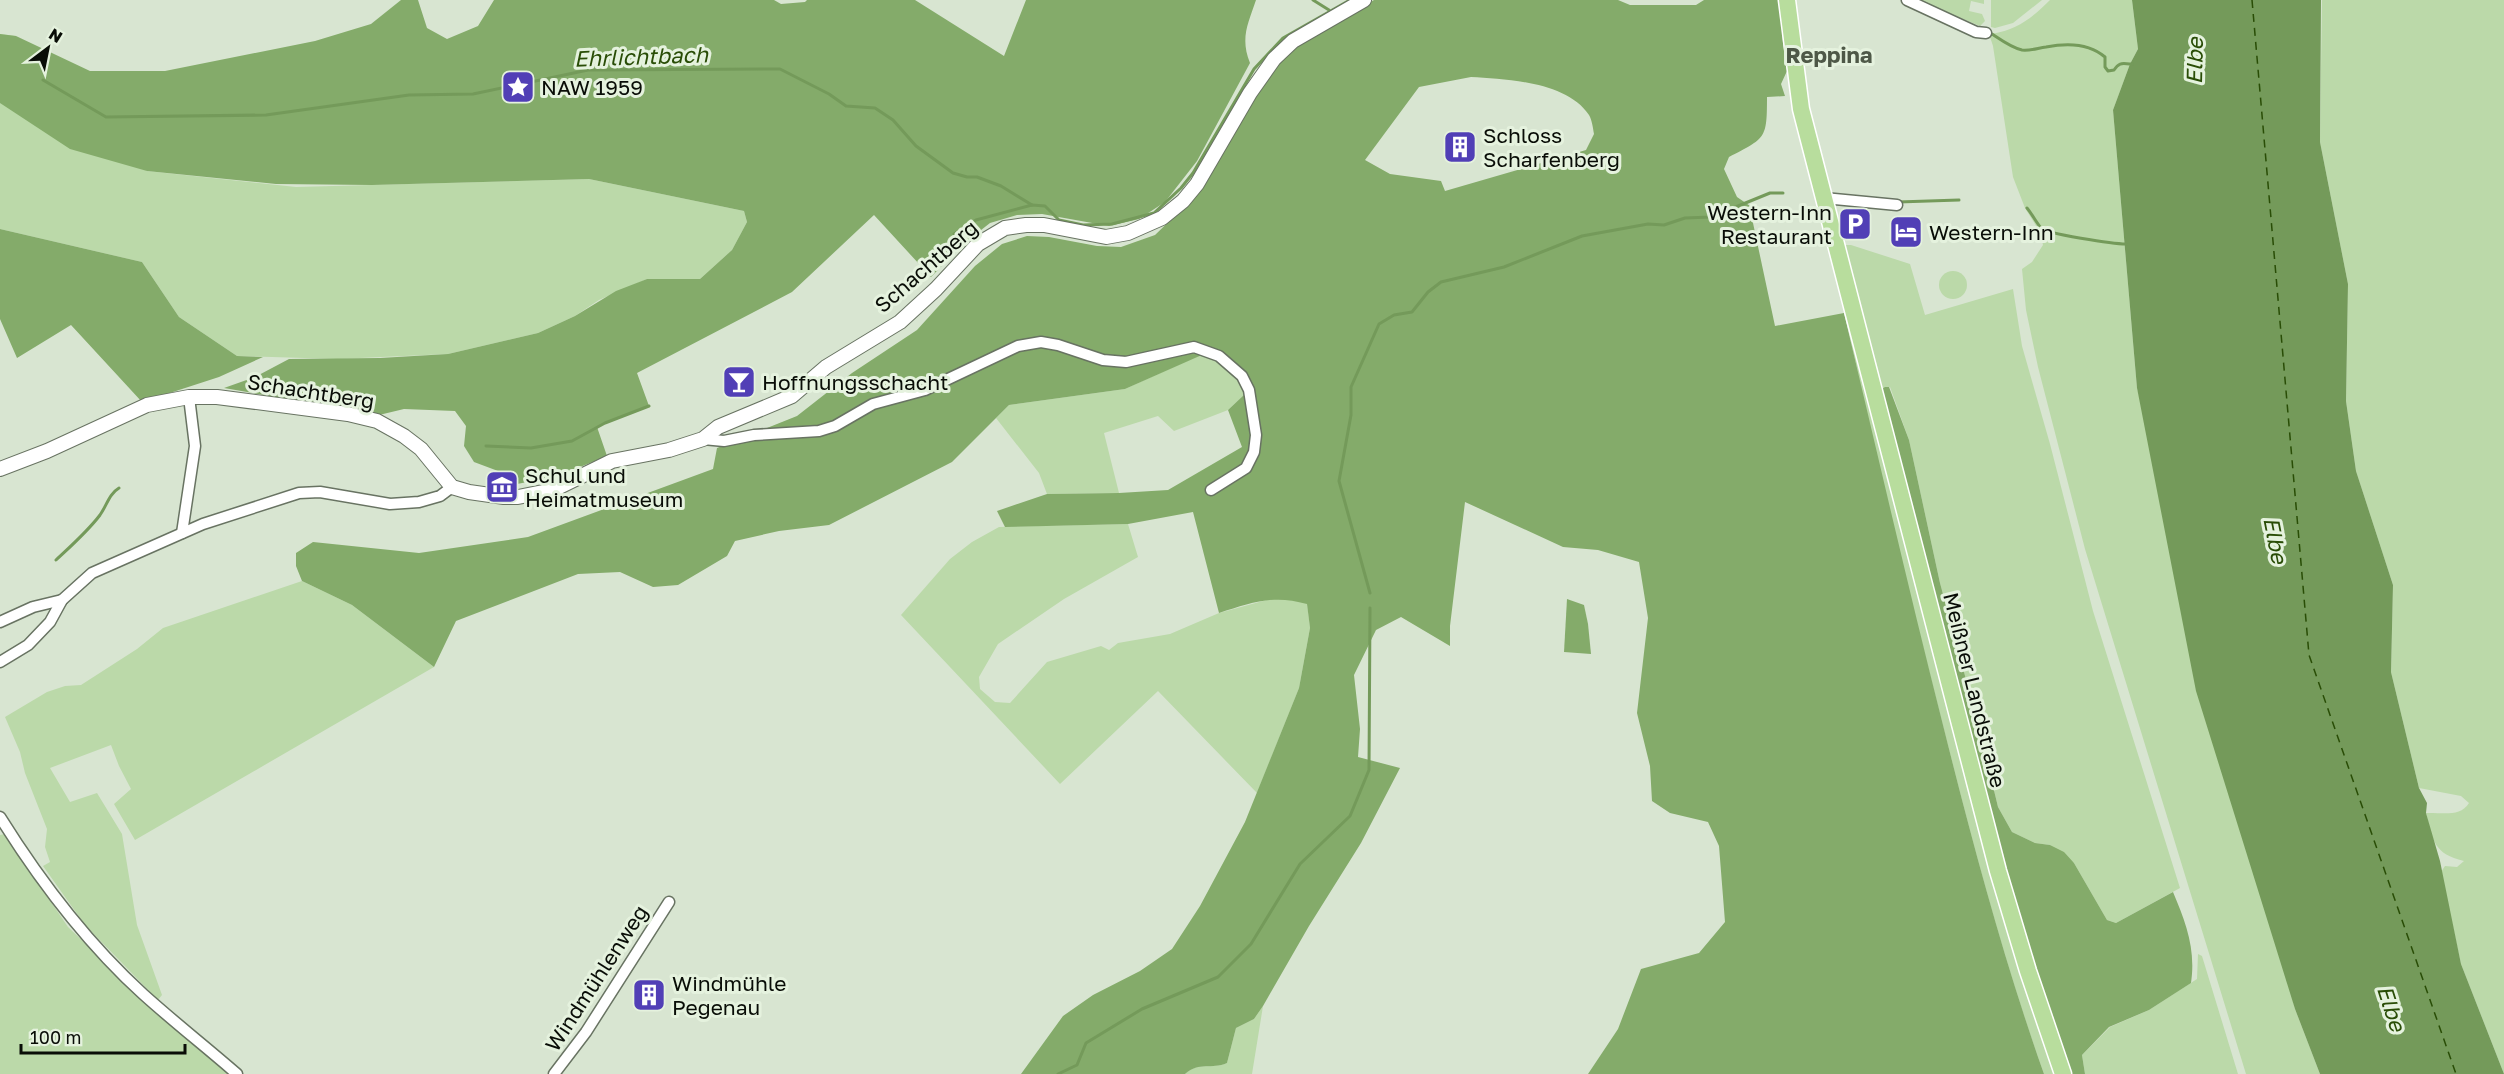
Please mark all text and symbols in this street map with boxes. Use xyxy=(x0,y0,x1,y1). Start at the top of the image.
north arrow xyxy=(18,18,78,78)
text: N xyxy=(45,24,66,47)
water label: Elbe xyxy=(2180,35,2208,85)
water label: Ehrlichtbach xyxy=(574,40,710,72)
district label: Reppina xyxy=(1785,41,1873,68)
place icon: NAW 1959 xyxy=(500,69,536,105)
place label: NAW 1959 xyxy=(541,74,643,100)
place label: Schloss Scharfenberg xyxy=(1483,122,1620,172)
building icon: Schloss Scharfenberg xyxy=(1442,129,1478,165)
place label: Western-Inn Restaurant xyxy=(1707,199,1832,249)
parking icon: Western-Inn Restaurant xyxy=(1837,206,1873,242)
street label: Schachtberg xyxy=(869,214,983,318)
hotel icon: Western-Inn xyxy=(1888,214,1924,250)
place label: Western-Inn xyxy=(1929,219,2054,245)
bar icon: Hoffnungsschacht xyxy=(721,364,757,400)
street label: Schachtberg xyxy=(246,368,376,414)
place label: Hoffnungsschacht xyxy=(762,369,948,395)
place label: Schul und Heimatmuseum xyxy=(525,462,683,512)
museum icon: Schul und Heimatmuseum xyxy=(484,469,520,505)
water label: Elbe xyxy=(2258,514,2294,568)
street label: Meißner Landstraße xyxy=(1938,590,2012,790)
street label: Windmühlenweg xyxy=(539,900,653,1056)
place label: Windmühle Pegenau xyxy=(672,970,787,1020)
building icon: Windmühle Pegenau xyxy=(631,977,667,1013)
water label: Elbe xyxy=(2372,982,2413,1037)
scale bar xyxy=(21,1017,184,1055)
text: 100 m xyxy=(30,1026,81,1048)

